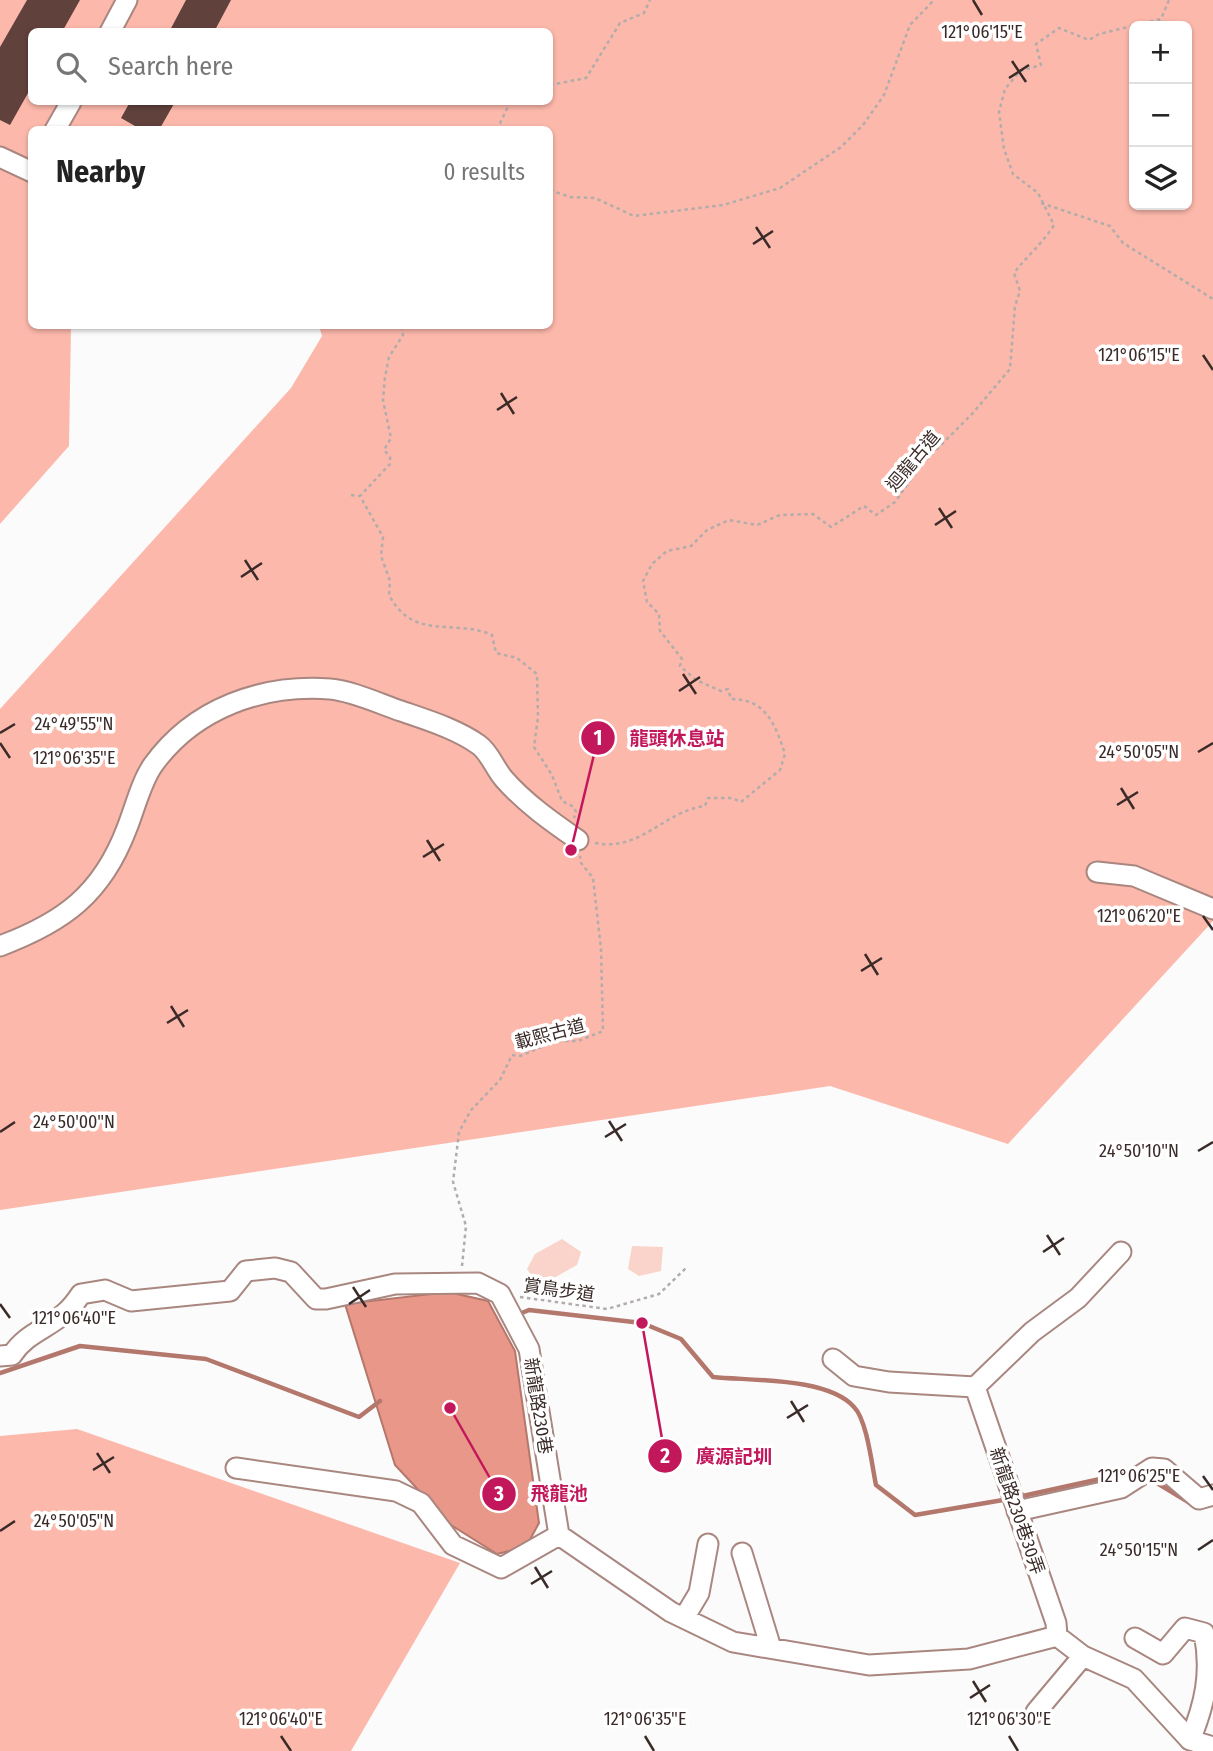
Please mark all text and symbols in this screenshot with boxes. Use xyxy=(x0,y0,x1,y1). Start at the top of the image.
text: 121°06'15"E xyxy=(941,21,1023,43)
map controls xyxy=(1129,21,1192,210)
button: + xyxy=(1129,21,1192,84)
search box xyxy=(28,28,553,105)
icon: search xyxy=(52,48,90,86)
text: Search here xyxy=(108,51,233,82)
button: − xyxy=(1129,84,1192,147)
button: layers xyxy=(1129,147,1192,210)
text: Nearby xyxy=(56,154,145,190)
text: 0 results xyxy=(444,158,525,186)
text: 121°06'15"E xyxy=(1098,344,1180,366)
street label: 迴龍古道 xyxy=(881,426,945,496)
text: 24°49'55"N xyxy=(34,713,114,735)
callout: 龍頭休息站 xyxy=(580,718,738,758)
text: 1 xyxy=(594,725,602,751)
text: 龍頭休息站 xyxy=(629,727,725,750)
text: 24°50'05"N xyxy=(1099,741,1179,763)
text: 121°06'35"E xyxy=(33,747,115,769)
text: 121°06'20"E xyxy=(1097,905,1181,927)
street label: 載熙古道 xyxy=(512,1014,588,1054)
text: 24°50'00"N xyxy=(33,1111,115,1133)
text: 24°50'10"N xyxy=(1099,1140,1179,1162)
street label: 賞鳥步道 xyxy=(522,1274,596,1306)
text: 121°06'40"E xyxy=(32,1307,116,1329)
street label: 新龍路230巷 xyxy=(520,1356,556,1456)
callout: 廣源記圳 xyxy=(647,1436,786,1476)
text: 2 xyxy=(659,1443,670,1469)
text: 廣源記圳 xyxy=(696,1445,772,1468)
street label: 新龍路230巷30弄 xyxy=(985,1445,1049,1577)
text: 121°06'25"E xyxy=(1098,1465,1180,1487)
callout: 飛龍池 xyxy=(481,1474,601,1514)
text: 3 xyxy=(493,1481,504,1507)
text: 飛龍池 xyxy=(530,1482,588,1505)
text: 24°50'05"N xyxy=(34,1510,114,1532)
text: 24°50'15"N xyxy=(1100,1539,1178,1561)
text: 121°06'40"E xyxy=(239,1708,323,1730)
text: 121°06'35"E xyxy=(604,1708,686,1730)
text: 121°06'30"E xyxy=(967,1708,1051,1730)

